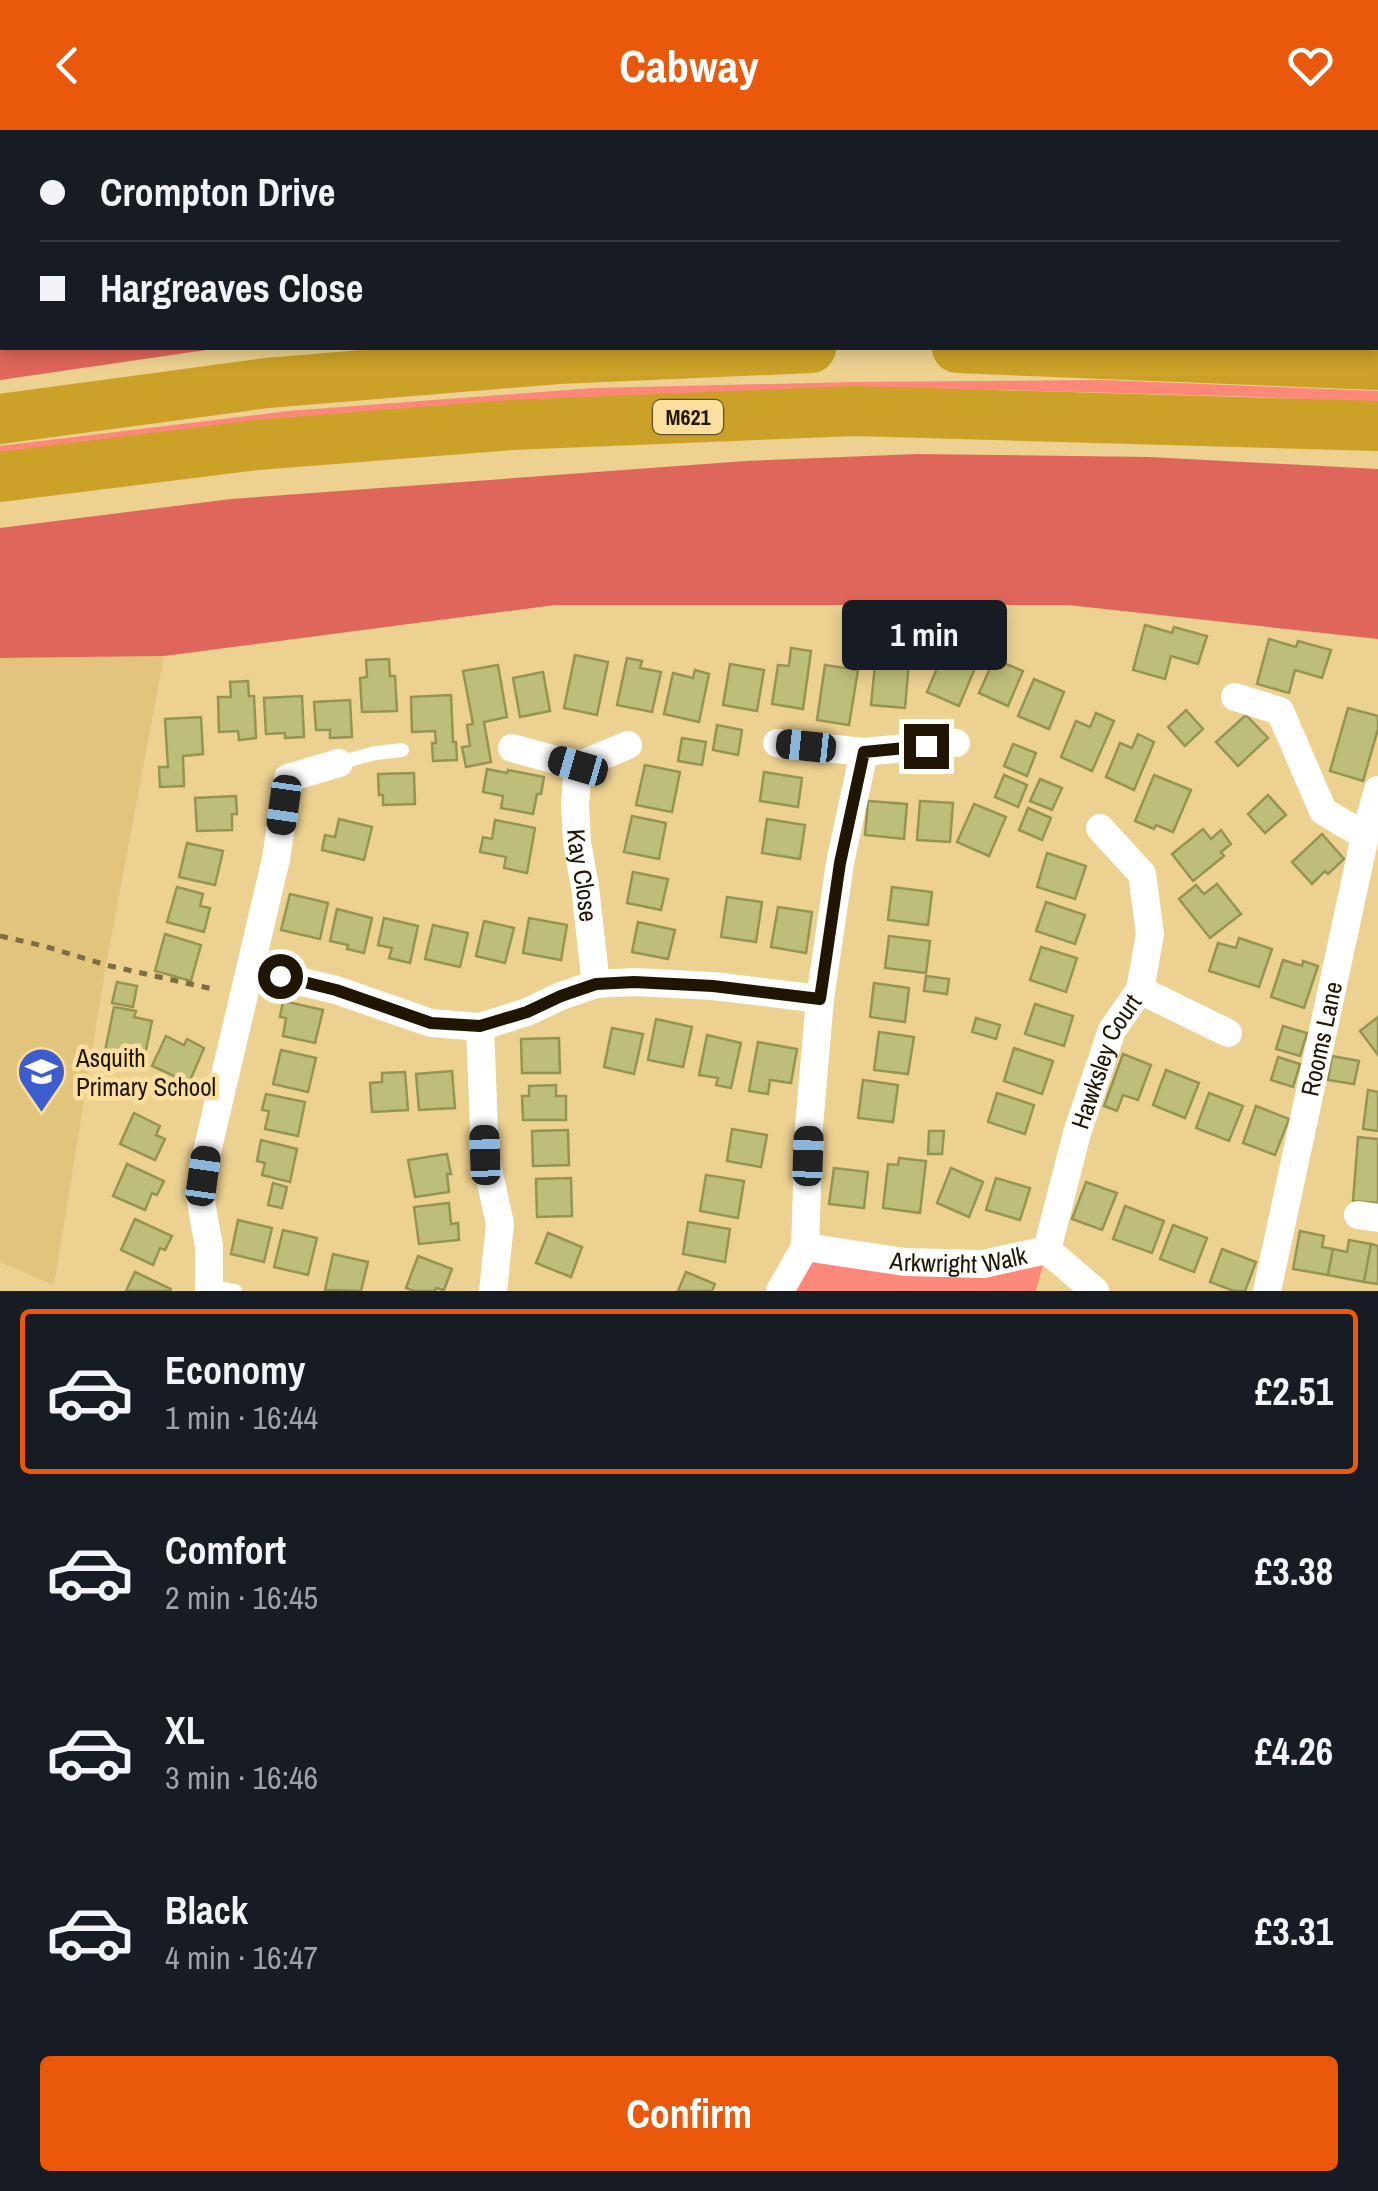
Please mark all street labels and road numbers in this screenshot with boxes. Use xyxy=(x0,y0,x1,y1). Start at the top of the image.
road number: M621 xyxy=(653,400,723,434)
street label: Kay Close xyxy=(559,828,606,924)
street label: Rooms Lane xyxy=(1292,978,1350,1099)
street label: Hawksley Court xyxy=(1063,987,1149,1133)
street label: Arkwright Walk xyxy=(887,1238,1031,1281)

